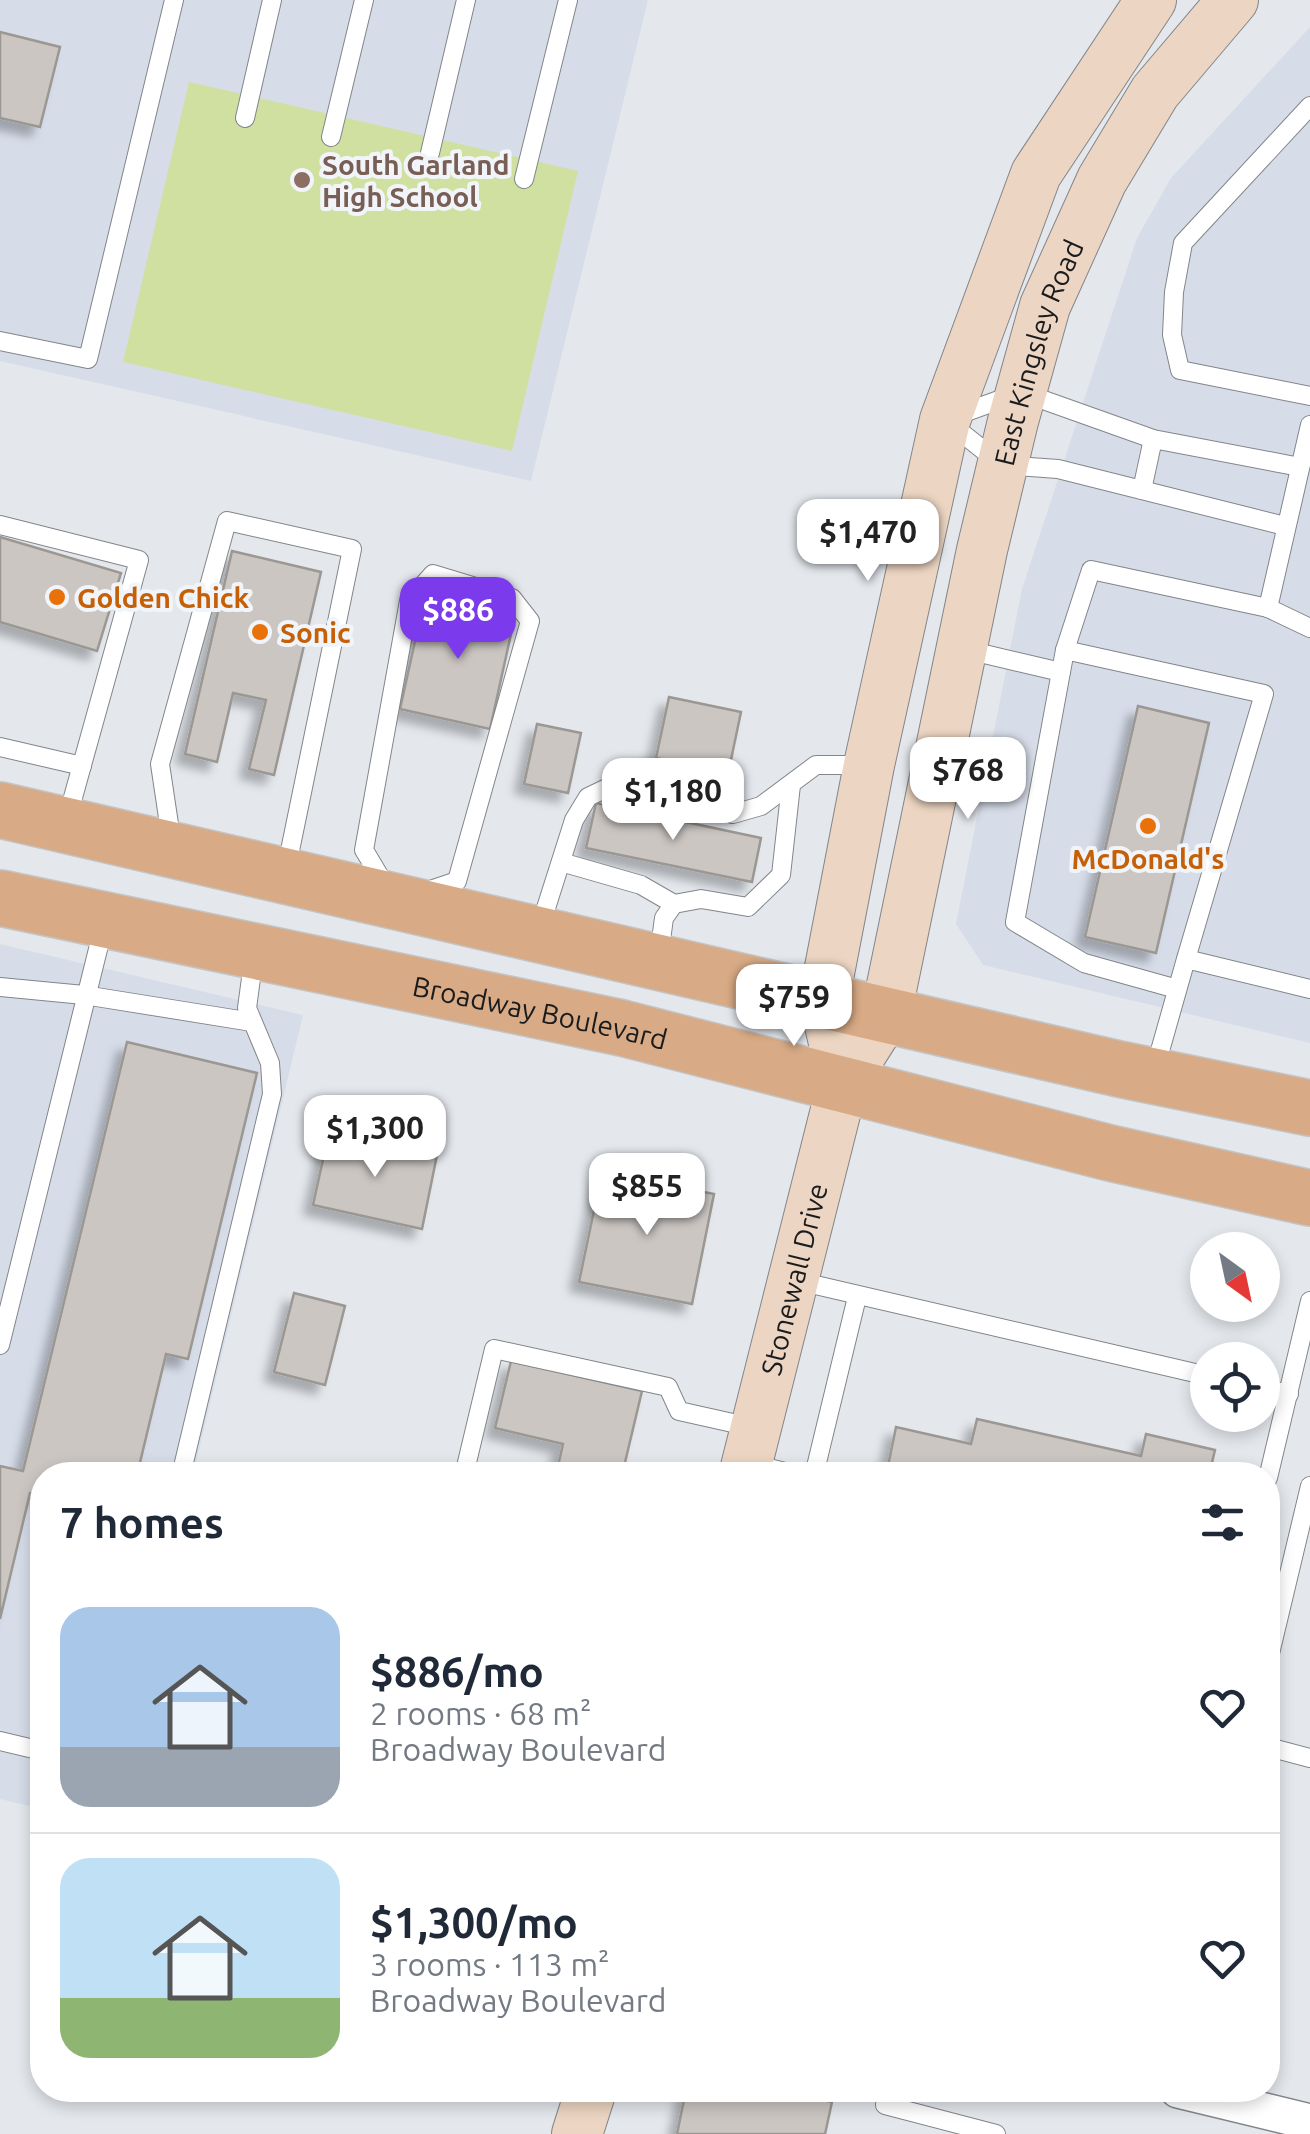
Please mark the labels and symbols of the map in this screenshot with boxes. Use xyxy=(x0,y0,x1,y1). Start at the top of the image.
place label: South Garland High School xyxy=(322,149,509,212)
marker: South Garland High School xyxy=(291,169,313,191)
street label: East Kingsley Road xyxy=(987,235,1088,468)
pin: $1,470 xyxy=(787,499,949,584)
pin: $886 xyxy=(399,577,517,662)
place label: Golden Chick xyxy=(77,582,249,613)
marker: Golden Chick xyxy=(46,586,68,608)
place label: Sonic xyxy=(280,617,351,648)
marker: Sonic xyxy=(249,621,271,643)
pin: $768 xyxy=(909,737,1027,822)
pin: $1,180 xyxy=(592,758,754,843)
marker: McDonald's xyxy=(1137,815,1159,837)
place label: McDonald's xyxy=(1072,843,1224,874)
pin: $759 xyxy=(735,964,853,1049)
street label: Broadway Boulevard xyxy=(410,969,671,1055)
pin: $1,300 xyxy=(294,1095,456,1180)
pin: $855 xyxy=(588,1153,706,1238)
street label: Stonewall Drive xyxy=(754,1180,832,1378)
north arrow xyxy=(1190,1232,1280,1322)

